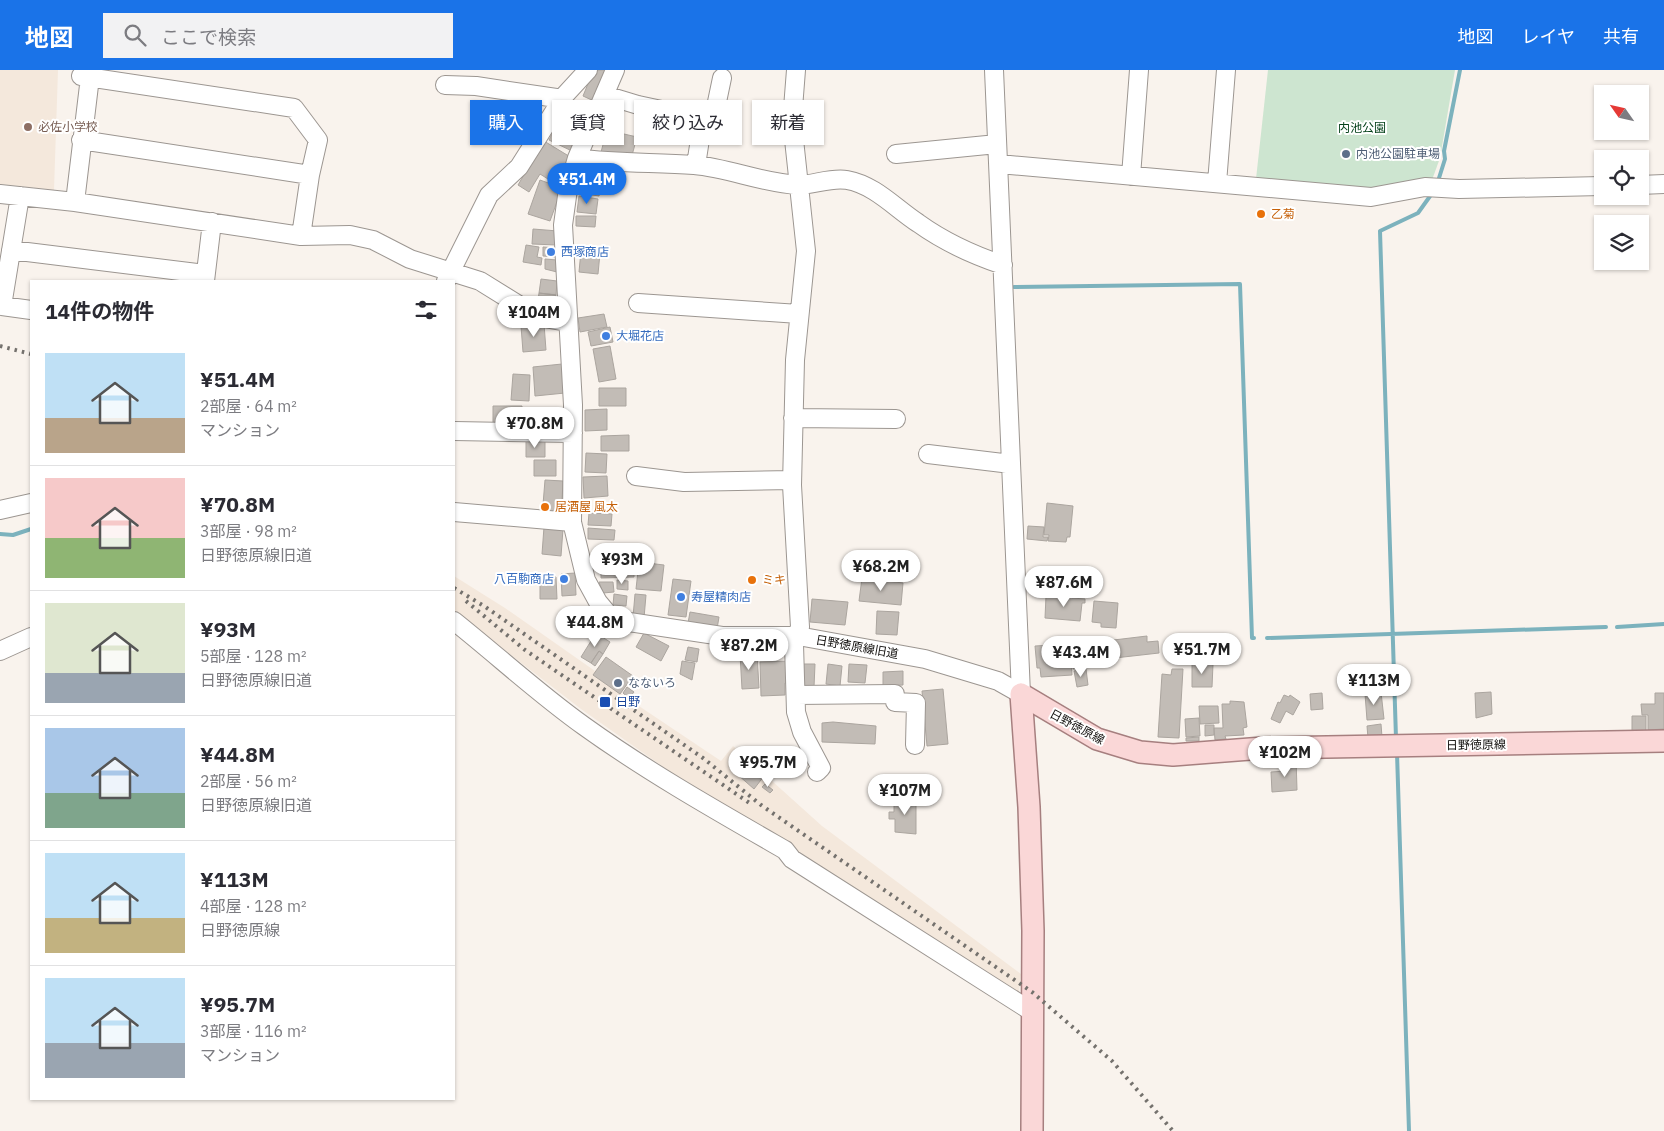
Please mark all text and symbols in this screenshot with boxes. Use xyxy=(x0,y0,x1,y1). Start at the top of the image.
search box xyxy=(103,13,453,58)
text: 地図 xyxy=(25,21,73,53)
icon: search xyxy=(121,21,149,49)
text: ここで検索 xyxy=(161,25,256,49)
text: 地図 xyxy=(1458,25,1494,48)
text: レイヤ xyxy=(1522,25,1575,48)
text: 共有 xyxy=(1603,25,1639,48)
north arrow xyxy=(1594,85,1649,140)
map controls xyxy=(1594,85,1649,270)
chip: 購入 xyxy=(470,100,542,145)
chip: 賃貸 xyxy=(552,100,624,145)
chip: 絞り込み xyxy=(634,100,742,145)
chip: 新着 xyxy=(752,100,824,145)
place label: 必佐小学校 xyxy=(38,119,98,134)
park label: 内池公園 xyxy=(1338,120,1386,135)
marker: 必佐小学校 xyxy=(22,121,34,133)
place label: 内池公園駐車場 xyxy=(1356,146,1440,161)
marker: 内池公園駐車場 xyxy=(1340,148,1352,160)
button: locate xyxy=(1594,150,1649,205)
pin: ¥51.4M xyxy=(546,162,628,205)
text: ¥51.4M xyxy=(558,169,616,189)
place label: 乙菊 xyxy=(1271,206,1295,221)
marker: 乙菊 xyxy=(1255,208,1267,220)
button: layers xyxy=(1594,215,1649,270)
place label: 西塚商店 xyxy=(561,244,609,259)
marker: 西塚商店 xyxy=(545,246,557,258)
icon: filters xyxy=(412,296,440,324)
pin: ¥104M xyxy=(499,296,569,338)
text: 14件の物件 xyxy=(45,297,154,325)
text: ¥104M xyxy=(508,302,560,322)
place label: 大堀花店 xyxy=(616,328,664,343)
marker: 大堀花店 xyxy=(600,330,612,342)
text: ¥51.4M xyxy=(200,365,275,393)
icon: home xyxy=(85,373,145,433)
text: 2部屋 · 64 m² xyxy=(200,396,297,416)
pin: ¥70.8M xyxy=(494,406,576,449)
text: ¥70.8M xyxy=(506,413,564,433)
text: マンション xyxy=(200,420,280,440)
text: ¥70.8M xyxy=(200,490,275,518)
icon: home xyxy=(85,498,145,558)
place label: 居酒屋 風太 xyxy=(555,499,618,514)
marker: 居酒屋 風太 xyxy=(539,501,551,513)
text: 3部屋 · 98 m² xyxy=(200,521,297,541)
pin: ¥93M xyxy=(592,542,652,585)
text: 日野徳原線旧道 xyxy=(200,545,312,565)
text: ¥93M xyxy=(601,549,643,569)
pin: ¥68.2M xyxy=(840,550,922,592)
text: ¥68.2M xyxy=(852,556,910,576)
pin: ¥87.6M xyxy=(1023,566,1105,608)
place label: 八百駒商店 xyxy=(494,571,554,586)
place label: ミキ xyxy=(762,572,786,587)
text: ¥87.6M xyxy=(1035,572,1093,592)
marker: 八百駒商店 xyxy=(558,573,570,585)
marker: ミキ xyxy=(746,574,758,586)
place label: 寿屋精肉店 xyxy=(691,589,751,604)
marker: 寿屋精肉店 xyxy=(675,591,687,603)
pin: ¥44.8M xyxy=(554,606,636,648)
text: ¥44.8M xyxy=(566,612,624,632)
text: ¥93M xyxy=(200,615,256,643)
icon: home xyxy=(85,623,145,683)
pin: ¥87.2M xyxy=(708,628,790,671)
street label: 日野徳原線旧道 xyxy=(814,632,900,661)
pin: ¥51.7M xyxy=(1161,632,1243,675)
text: ¥87.2M xyxy=(720,635,778,655)
pin: ¥43.4M xyxy=(1040,636,1122,678)
text: ¥51.7M xyxy=(1173,639,1231,659)
text: ¥43.4M xyxy=(1052,642,1110,662)
text: 5部屋 · 128 m² xyxy=(200,646,306,666)
pin: ¥113M xyxy=(1339,664,1409,706)
text: 日野徳原線旧道 xyxy=(200,670,312,690)
text: ¥113M xyxy=(1348,670,1400,690)
place label: なないろ xyxy=(628,675,676,690)
marker: なないろ xyxy=(612,677,624,689)
place label: 日野 xyxy=(616,694,640,709)
marker: 日野 xyxy=(598,695,612,709)
street label: 日野徳原線 xyxy=(1047,706,1107,747)
pin: ¥102M xyxy=(1250,736,1320,778)
street label: 日野徳原線 xyxy=(1446,736,1506,753)
text: ¥44.8M xyxy=(200,740,275,768)
text: ¥102M xyxy=(1259,742,1311,762)
pin: ¥95.7M xyxy=(727,746,809,788)
icon: home xyxy=(85,748,145,808)
text: ¥95.7M xyxy=(739,752,797,772)
text: 2部屋 · 56 m² xyxy=(200,771,297,791)
pin: ¥107M xyxy=(870,774,940,816)
text: ¥107M xyxy=(879,780,931,800)
text: 日野徳原線旧道 xyxy=(200,795,312,815)
text: ¥113M xyxy=(200,865,269,893)
icon: home xyxy=(85,873,145,933)
text: 4部屋 · 128 m² xyxy=(200,896,306,916)
text: 日野徳原線 xyxy=(200,920,280,940)
text: ¥95.7M xyxy=(200,990,275,1018)
icon: home xyxy=(85,998,145,1058)
text: 3部屋 · 116 m² xyxy=(200,1021,306,1041)
text: マンション xyxy=(200,1045,280,1065)

